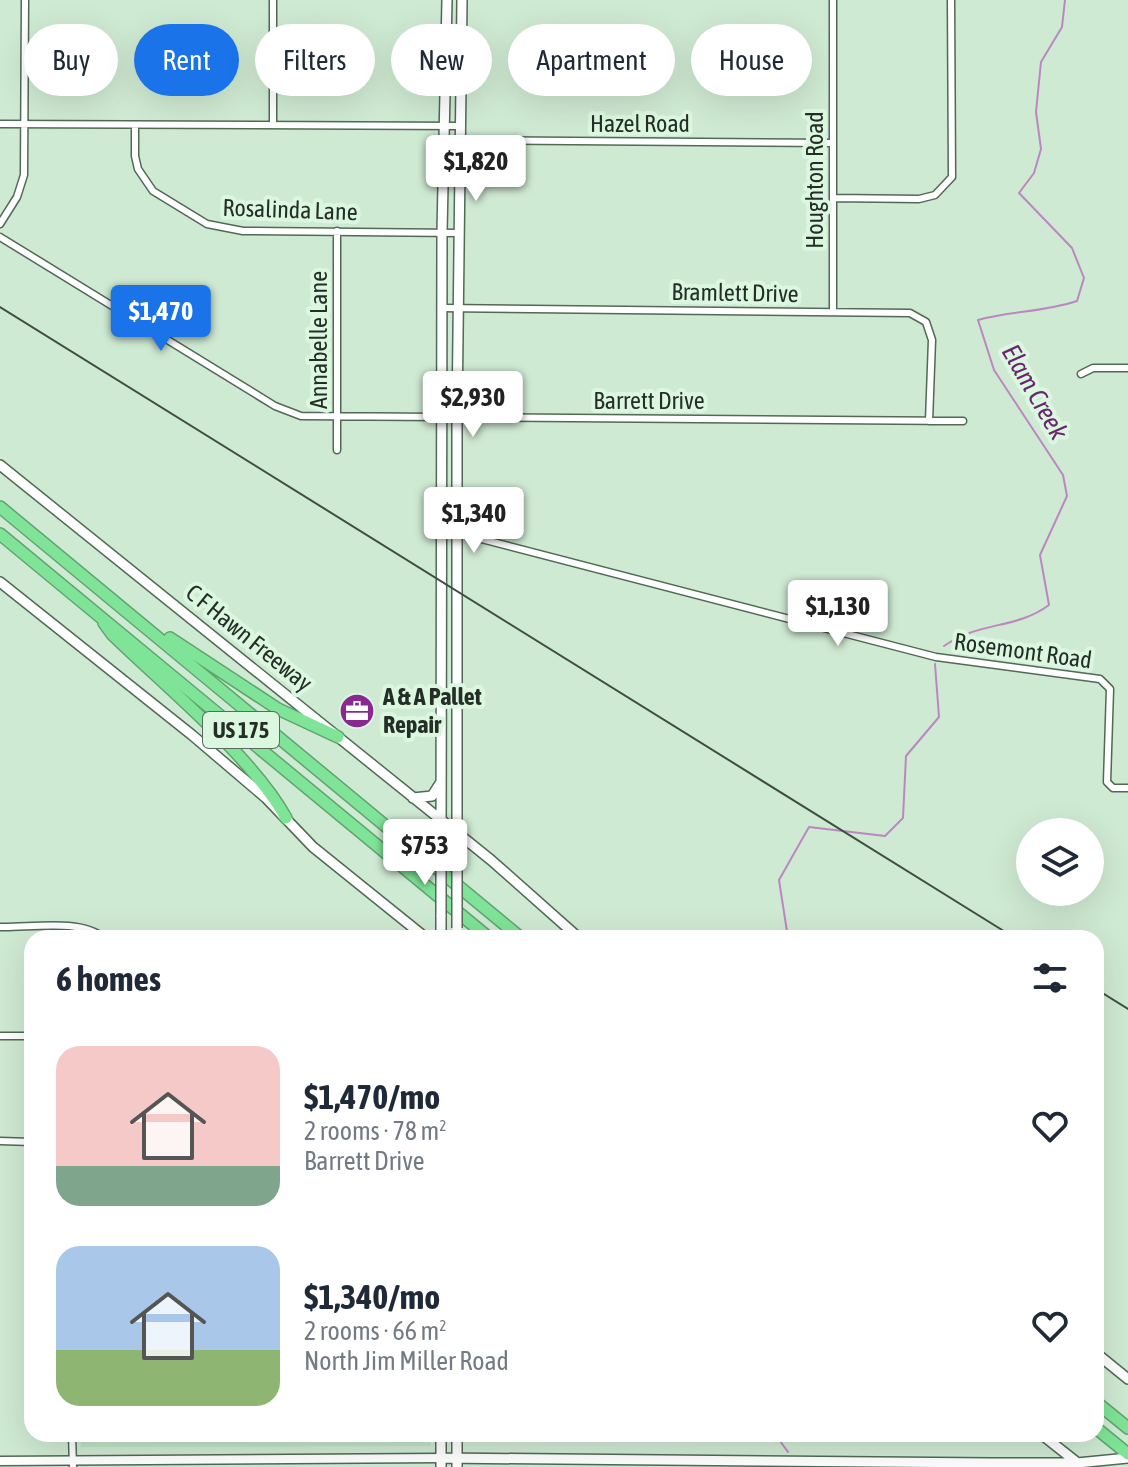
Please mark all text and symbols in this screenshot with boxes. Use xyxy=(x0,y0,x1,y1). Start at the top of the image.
chip: Buy xyxy=(24,24,118,96)
chip: Rent xyxy=(134,24,239,96)
chip: Filters xyxy=(255,24,375,96)
chip: New xyxy=(391,24,492,96)
chip: Apartment xyxy=(508,24,675,96)
chip: House xyxy=(691,24,812,96)
street label: Hazel Road xyxy=(590,110,690,137)
street label: Houghton Road xyxy=(801,111,828,249)
pin: $1,820 xyxy=(411,135,541,203)
text: $1,820 xyxy=(444,146,508,176)
street label: Rosalinda Lane xyxy=(222,194,358,225)
street label: Annabelle Lane xyxy=(305,271,332,409)
street label: Bramlett Drive xyxy=(671,278,799,307)
pin: $1,470 xyxy=(96,285,226,353)
text: $1,470 xyxy=(129,296,193,326)
water label: Elam Creek xyxy=(996,339,1075,445)
pin: $2,930 xyxy=(408,371,538,439)
text: $2,930 xyxy=(441,382,505,412)
street label: Barrett Drive xyxy=(593,387,705,414)
pin: $1,340 xyxy=(409,487,539,555)
text: $1,340 xyxy=(442,498,506,528)
street label: C F Hawn Freeway xyxy=(181,579,318,697)
pin: $1,130 xyxy=(773,580,903,648)
text: $1,130 xyxy=(806,591,870,621)
street label: Rosemont Road xyxy=(952,627,1094,674)
place label: A & A Pallet Repair xyxy=(382,683,482,738)
office icon: A & A Pallet Repair xyxy=(338,692,376,730)
road number: US 175 xyxy=(203,712,279,748)
map controls xyxy=(1016,818,1104,906)
button: layers xyxy=(1016,818,1104,906)
pin: $753 xyxy=(378,819,472,887)
text: $753 xyxy=(401,830,449,860)
icon: filters xyxy=(1028,956,1072,1000)
text: 6 homes xyxy=(56,959,161,998)
text: $1,470/mo xyxy=(304,1077,440,1116)
icon: home xyxy=(120,1078,216,1174)
icon: heart xyxy=(1028,1104,1072,1148)
text: 2 rooms · 78 m² xyxy=(304,1116,446,1146)
text: Barrett Drive xyxy=(304,1146,425,1176)
text: $1,340/mo xyxy=(304,1277,440,1316)
icon: home xyxy=(120,1278,216,1374)
icon: heart xyxy=(1028,1304,1072,1348)
text: 2 rooms · 66 m² xyxy=(304,1316,446,1346)
text: North Jim Miller Road xyxy=(304,1346,509,1376)

